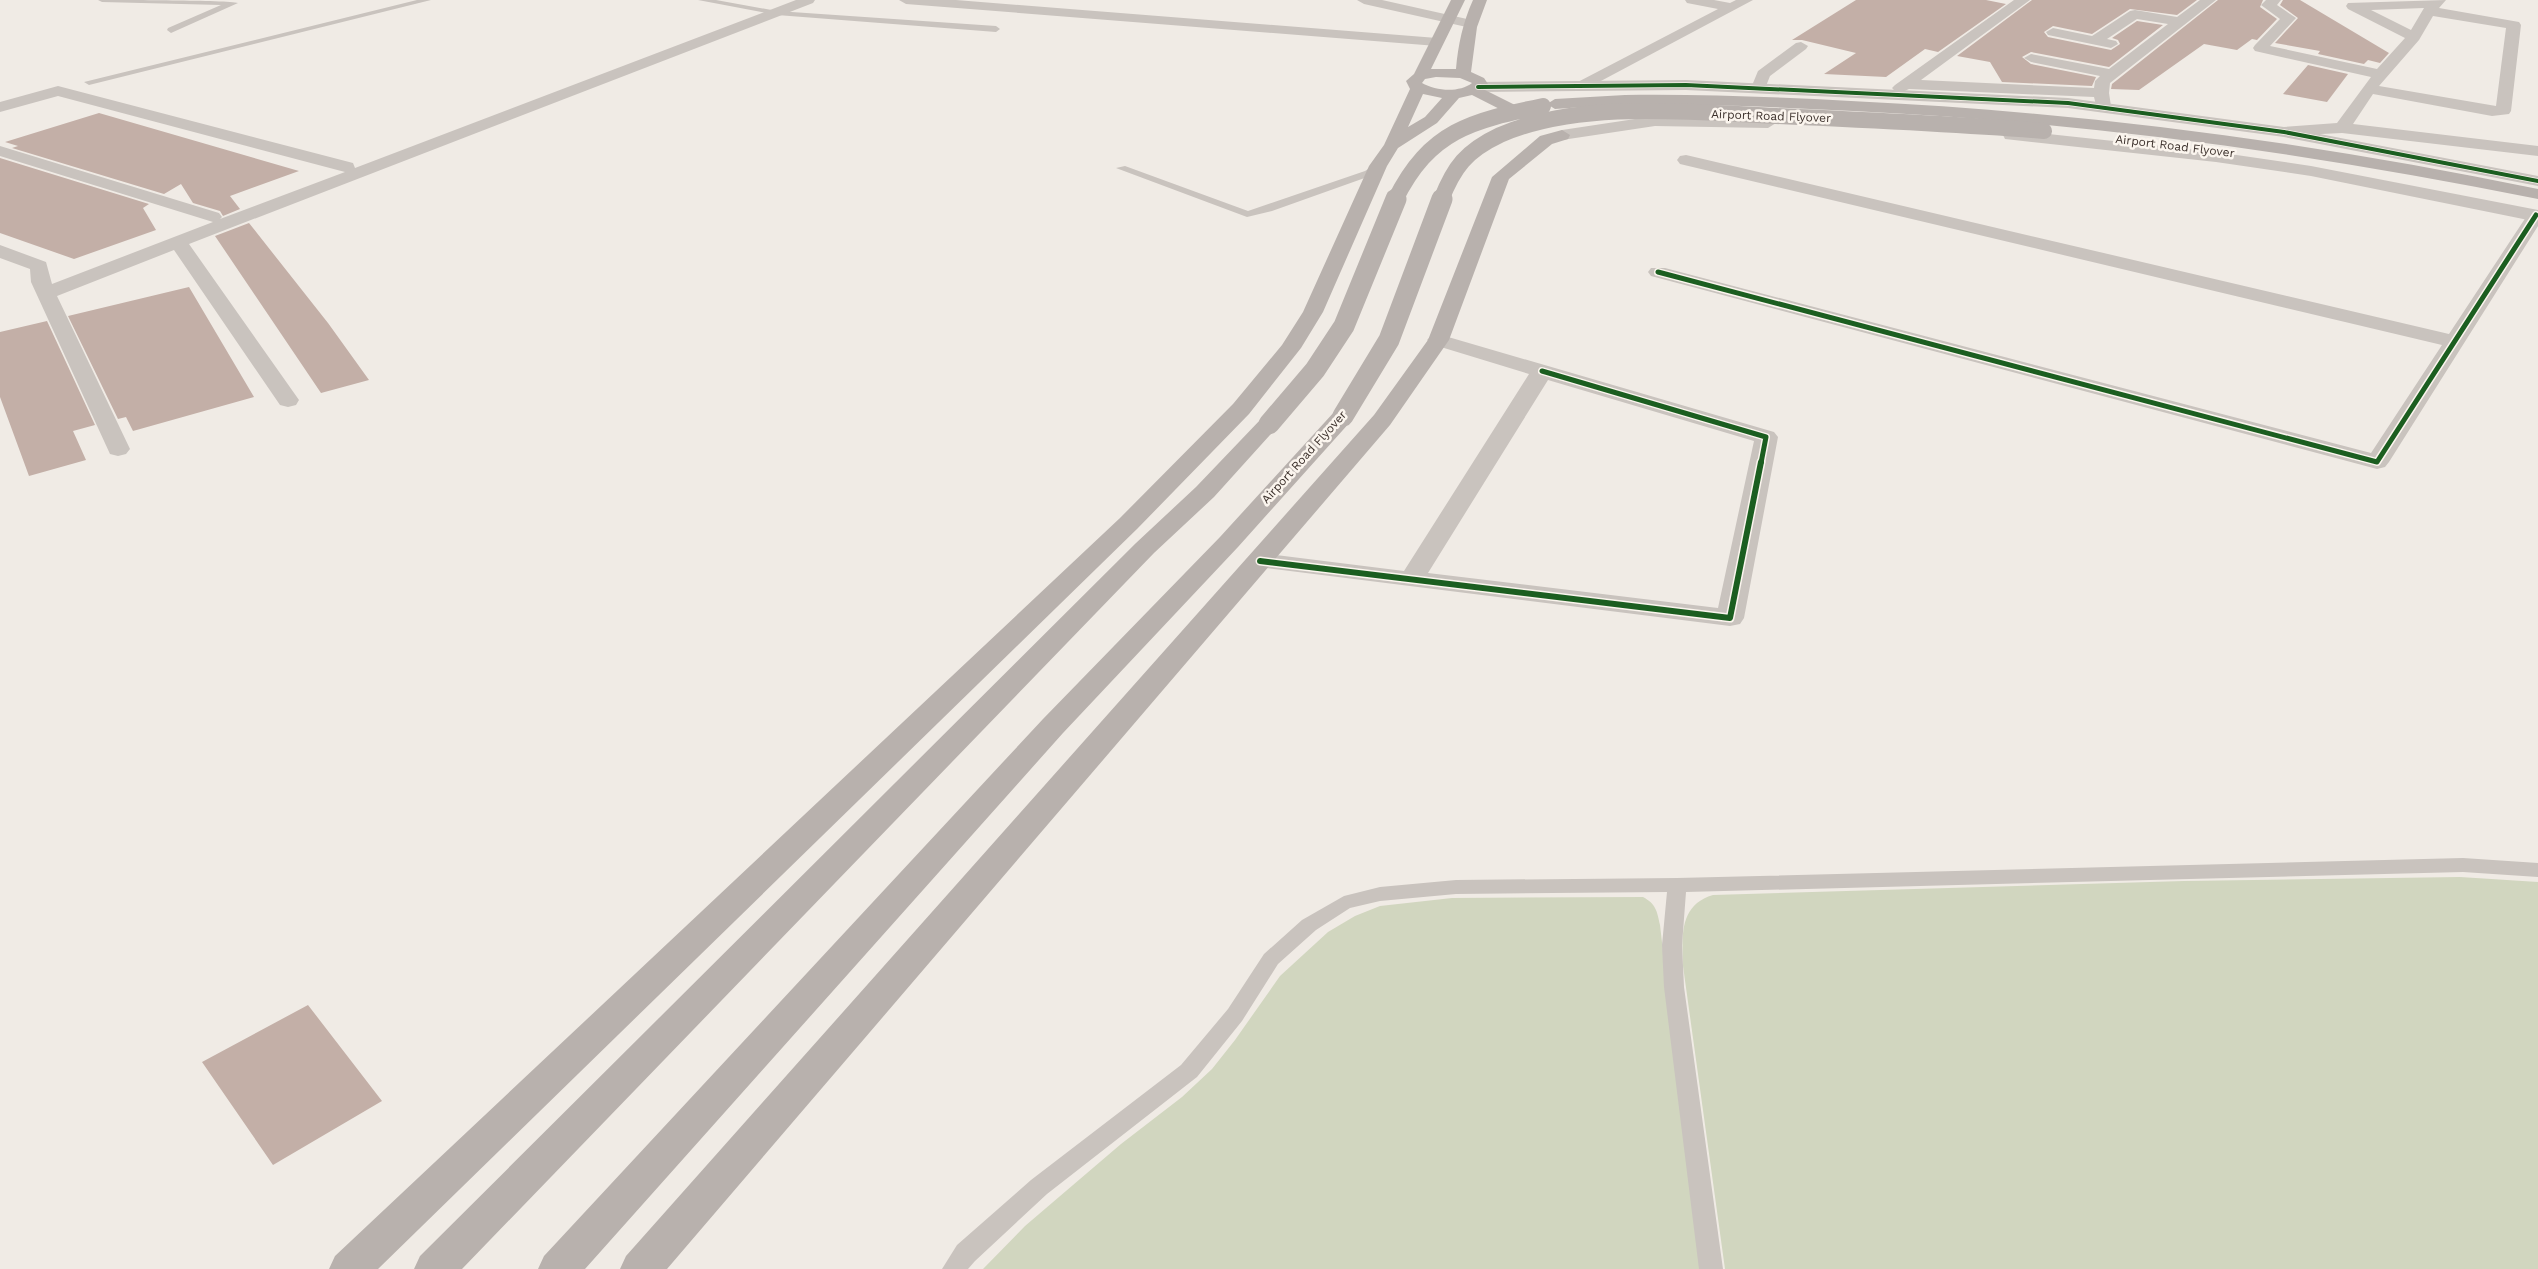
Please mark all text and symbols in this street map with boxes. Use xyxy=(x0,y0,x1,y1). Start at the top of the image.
street label: Airport Road Flyover xyxy=(1711,107,1831,125)
street label: Airport Road Flyover xyxy=(2115,132,2235,160)
street label: Airport Road Flyover xyxy=(1259,408,1349,506)

